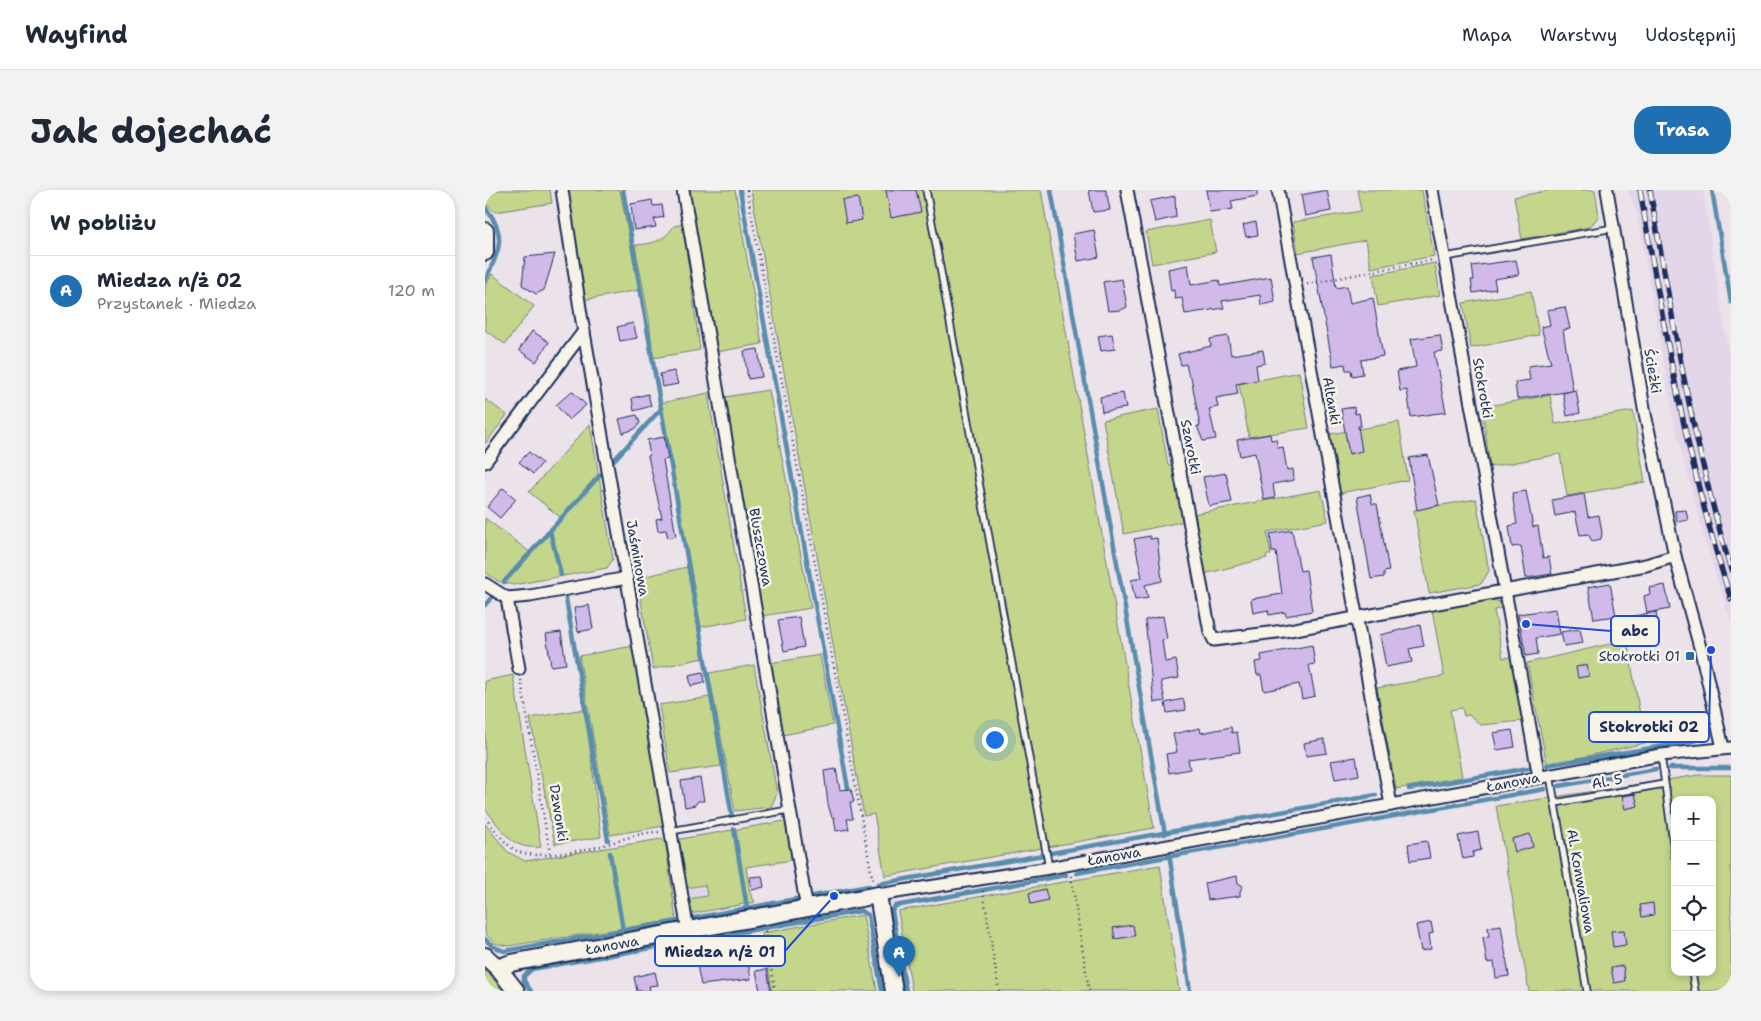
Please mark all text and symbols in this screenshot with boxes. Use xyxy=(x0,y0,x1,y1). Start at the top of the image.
text: Wayfind xyxy=(25,19,128,51)
text: Mapa xyxy=(1462,23,1512,47)
text: Warstwy xyxy=(1540,23,1617,47)
text: Udostępnij xyxy=(1645,23,1736,47)
button: Trasa xyxy=(1634,106,1731,154)
text: Jak dojechać xyxy=(30,107,272,154)
text: W pobliżu xyxy=(50,209,157,237)
text: Miedza n/ż 02 xyxy=(97,268,242,293)
text: A xyxy=(60,280,72,301)
text: 120 m xyxy=(388,280,435,301)
text: Przystanek · Miedza xyxy=(97,293,256,314)
street label: Ścieżki xyxy=(1640,347,1666,395)
street label: Stokrotki xyxy=(1469,356,1497,420)
street label: Altanki xyxy=(1319,375,1345,427)
street label: Szarotki xyxy=(1177,418,1205,476)
street label: Bluszczowa xyxy=(745,507,777,588)
street label: Jaśminowa xyxy=(622,519,654,598)
callout: abc xyxy=(1611,616,1659,646)
text: abc xyxy=(1621,621,1649,641)
place label: Stokrotki 01 xyxy=(1599,647,1680,665)
marker: Stokrotki 01 xyxy=(1684,650,1696,662)
callout: Stokrotki 02 xyxy=(1589,712,1709,742)
text: Stokrotki 02 xyxy=(1599,717,1699,737)
your location xyxy=(982,727,1008,753)
street label: Łanowa xyxy=(1484,768,1541,796)
street label: Al. 5 xyxy=(1590,769,1624,793)
street label: Dzwonki xyxy=(546,783,572,843)
map controls xyxy=(1671,796,1716,976)
button: + xyxy=(1671,796,1716,841)
street label: Al. Konwaliowa xyxy=(1563,828,1599,935)
button: − xyxy=(1671,841,1716,886)
street label: Łanowa xyxy=(1085,842,1142,870)
button: locate xyxy=(1671,886,1716,931)
street label: Łanowa xyxy=(583,931,640,959)
button: layers xyxy=(1671,931,1716,976)
callout: Miedza n/ż 01 xyxy=(655,936,785,966)
pin: A xyxy=(883,936,915,977)
text: Miedza n/ż 01 xyxy=(665,942,776,962)

